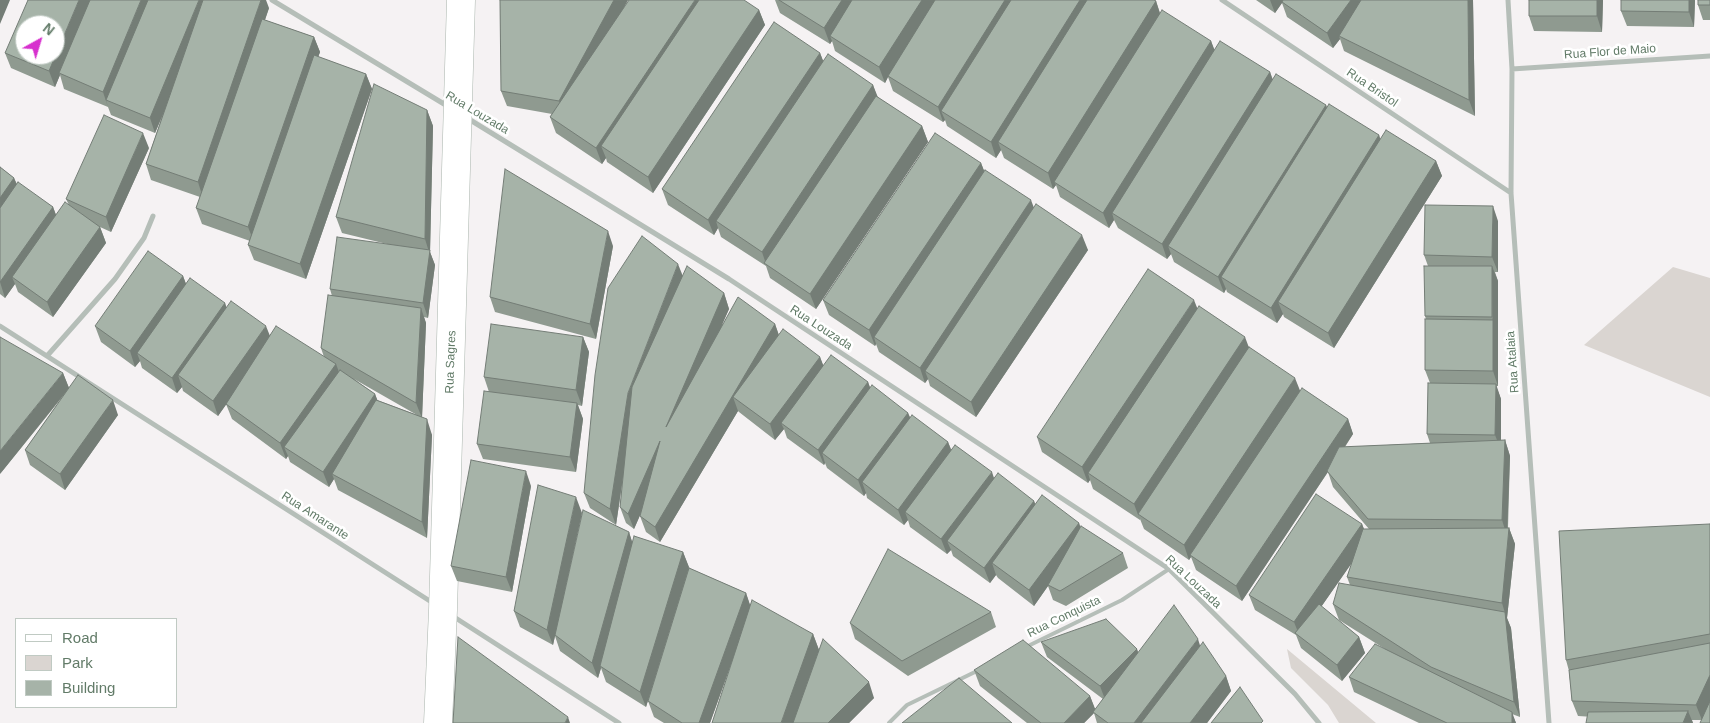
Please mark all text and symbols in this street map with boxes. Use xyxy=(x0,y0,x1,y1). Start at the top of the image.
north arrow xyxy=(15,15,65,65)
text: N xyxy=(40,20,58,39)
street label: Rua Flor de Maio xyxy=(1564,42,1656,62)
street label: Rua Bristol xyxy=(1344,66,1400,110)
street label: Rua Louzada xyxy=(443,88,511,138)
street label: Rua Louzada xyxy=(787,303,855,353)
street label: Rua Sagres xyxy=(443,330,459,394)
street label: Rua Atalaia xyxy=(1504,331,1522,393)
street label: Rua Amarante xyxy=(279,489,351,543)
street label: Rua Louzada xyxy=(1162,552,1224,612)
street label: Rua Conquista xyxy=(1025,593,1103,641)
legend xyxy=(15,618,178,708)
text: Road xyxy=(62,629,98,646)
text: Park xyxy=(62,654,93,671)
text: Building xyxy=(62,679,115,696)

